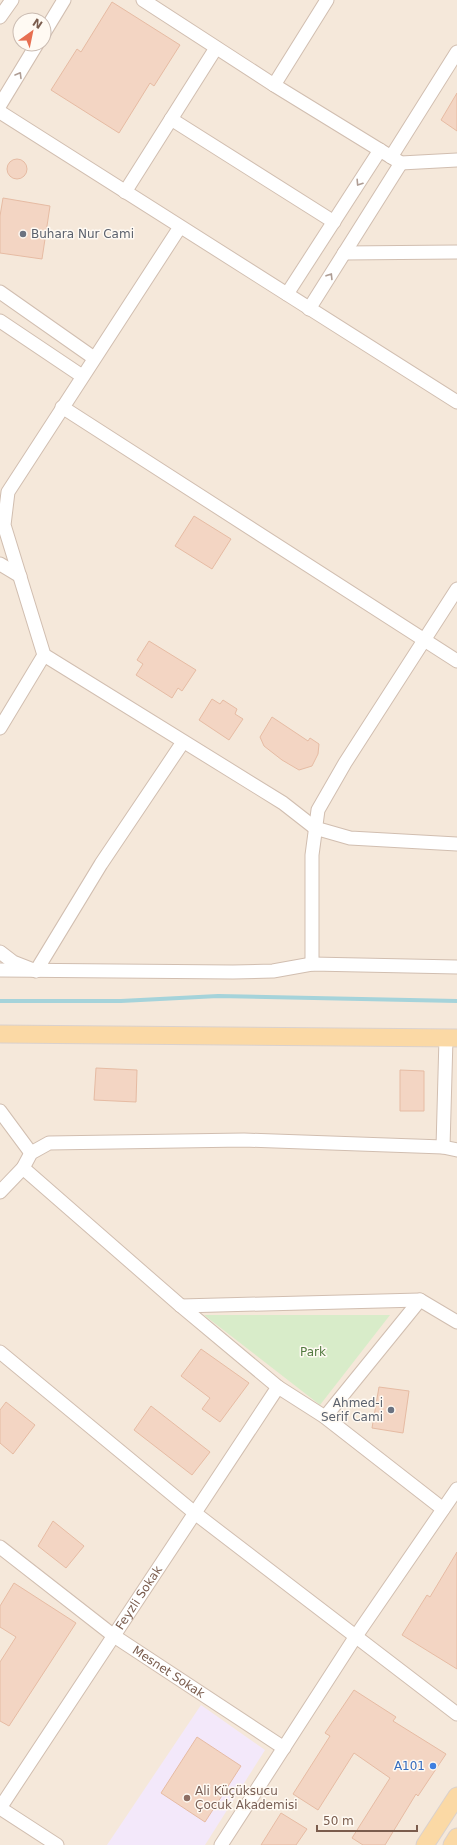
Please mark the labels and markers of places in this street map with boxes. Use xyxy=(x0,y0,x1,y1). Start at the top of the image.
place label: Buhara Nur Cami xyxy=(31,227,134,241)
marker: Buhara Nur Cami xyxy=(18,229,28,239)
place label: Ahmed-i Serif Cami xyxy=(321,1396,383,1424)
marker: Ahmed-i Serif Cami xyxy=(386,1405,396,1415)
place label: A101 xyxy=(394,1759,425,1773)
marker: A101 xyxy=(428,1761,438,1771)
place label: Ali Küçüksucu Çocuk Akademisi xyxy=(195,1784,298,1812)
marker: Ali Küçüksucu Çocuk Akademisi xyxy=(182,1793,192,1803)

